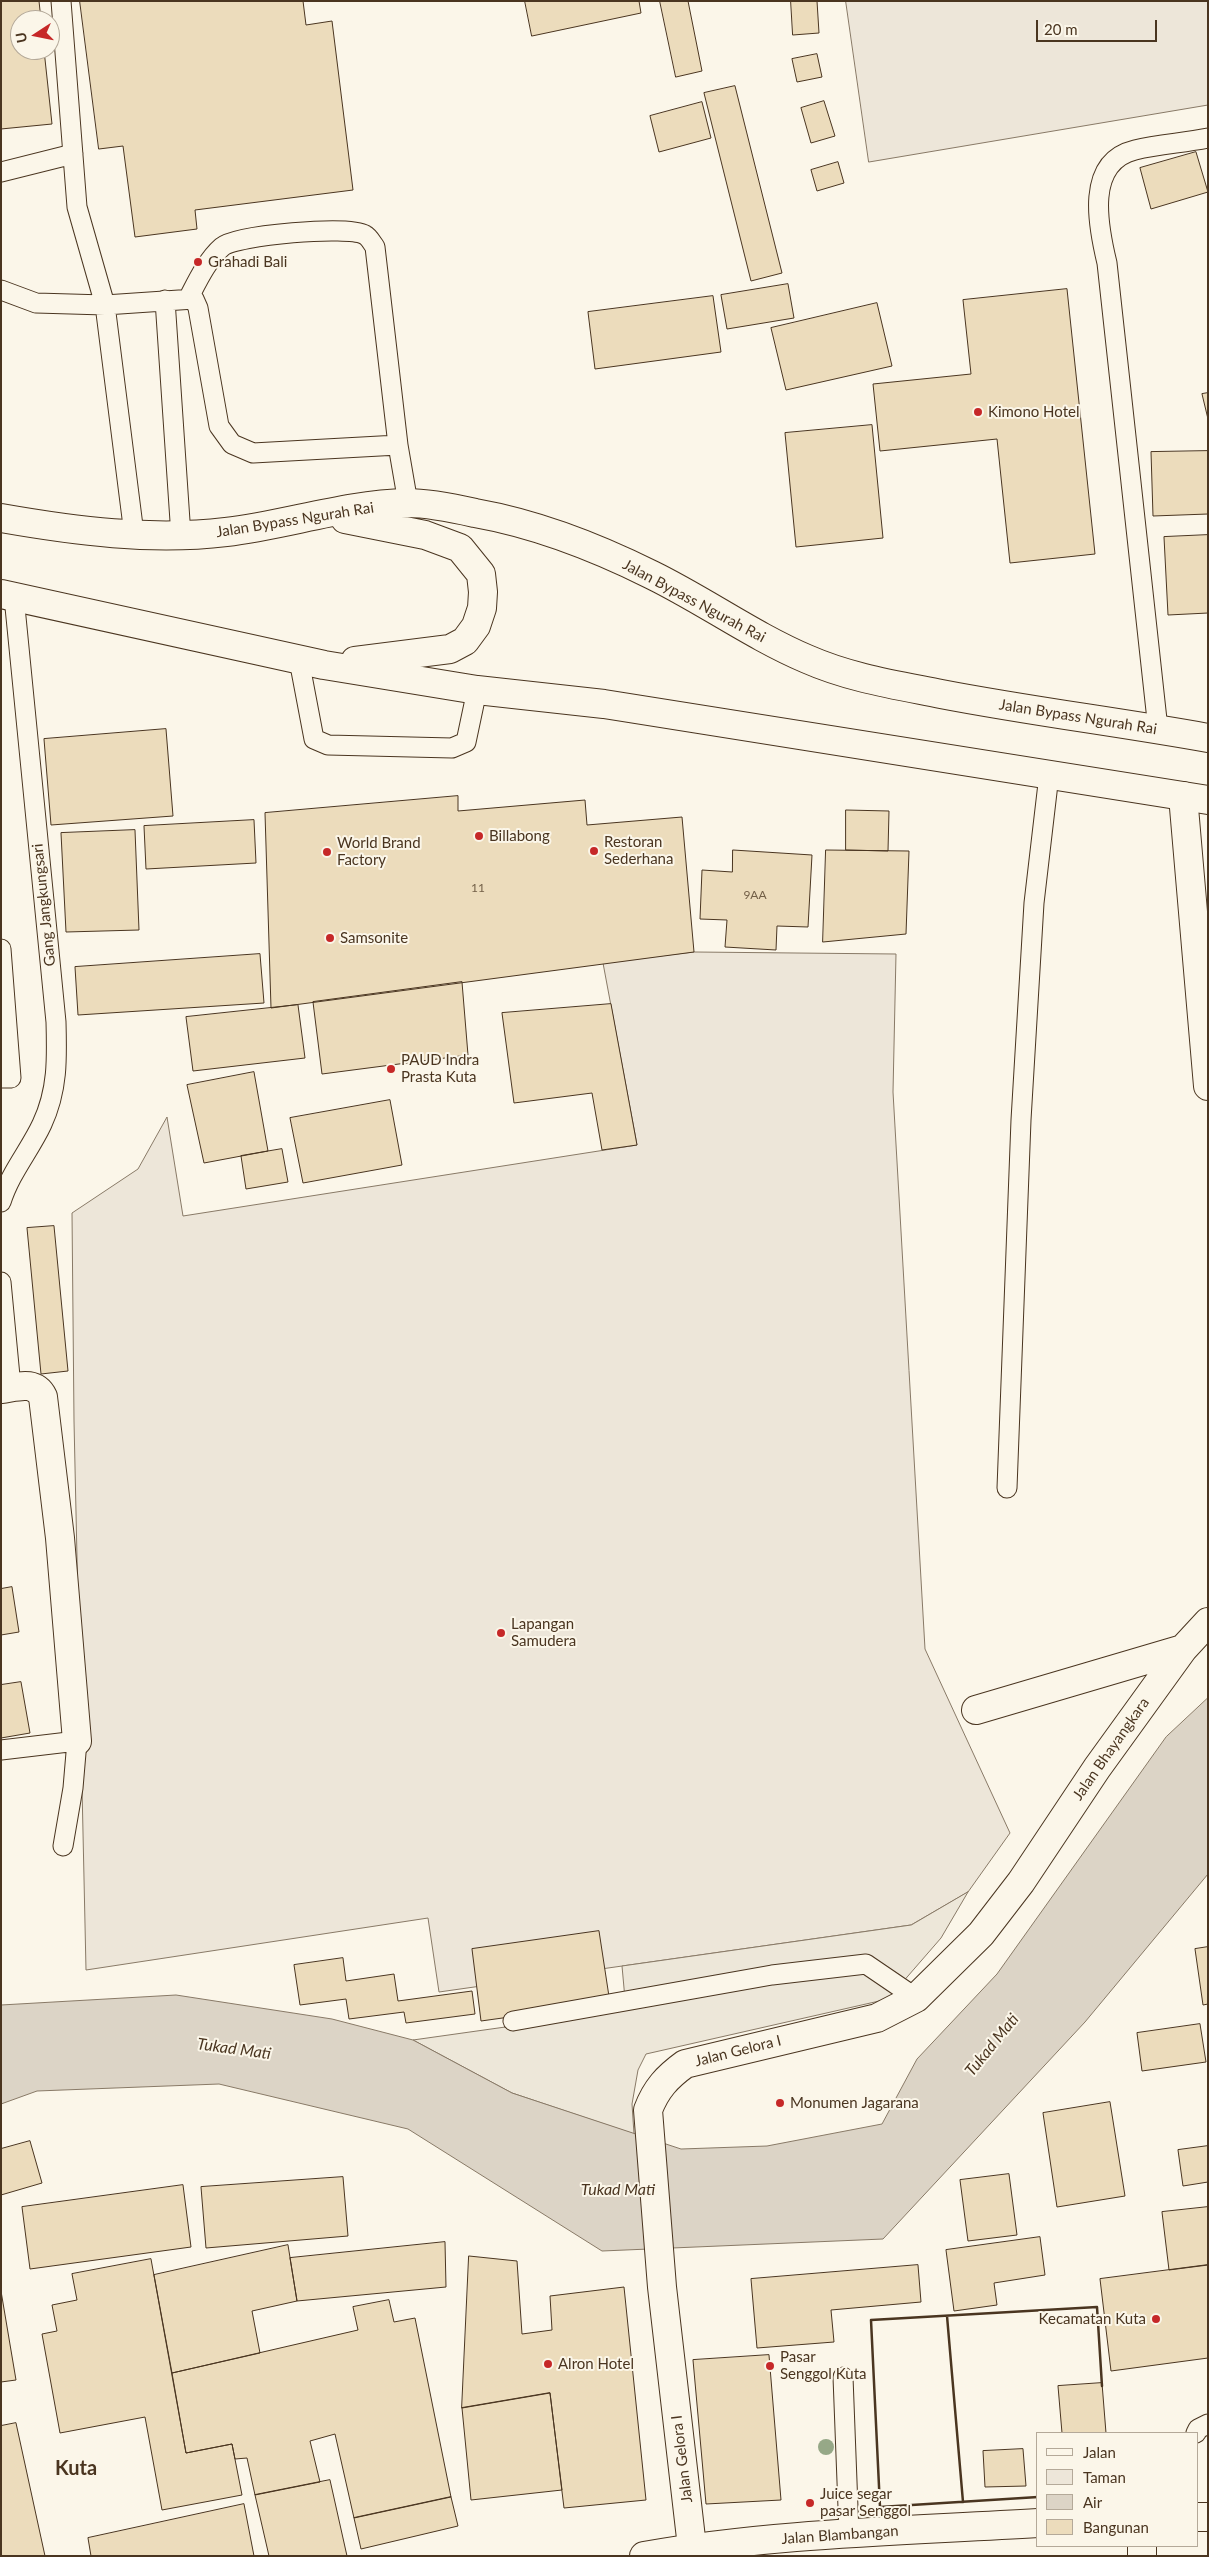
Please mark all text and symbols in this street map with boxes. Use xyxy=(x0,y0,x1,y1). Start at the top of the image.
north arrow xyxy=(10,10,60,60)
scale bar xyxy=(1039,10,1160,42)
text: 20 m xyxy=(1044,20,1078,38)
text: U xyxy=(11,31,30,44)
place label: Grahadi Bali xyxy=(208,253,287,271)
marker: Grahadi Bali xyxy=(192,256,204,268)
place label: Kimono Hotel xyxy=(988,403,1079,421)
marker: Kimono Hotel xyxy=(972,406,984,418)
street label: Jalan Bypass Ngurah Rai xyxy=(215,499,375,541)
street label: Jalan Bypass Ngurah Rai xyxy=(619,556,769,646)
street label: Jalan Bypass Ngurah Rai xyxy=(998,696,1158,738)
place label: Billabong xyxy=(489,827,550,845)
marker: Billabong xyxy=(473,830,485,842)
place label: Restoran Sederhana xyxy=(604,833,673,868)
place label: World Brand Factory xyxy=(337,834,421,869)
street label: Gang Jangkungsari xyxy=(29,843,59,967)
marker: Restoran Sederhana xyxy=(588,845,600,857)
marker: World Brand Factory xyxy=(321,846,333,858)
house number: 11 xyxy=(471,881,485,895)
house number: 9AA xyxy=(743,888,767,902)
place label: Samsonite xyxy=(340,929,408,947)
marker: Samsonite xyxy=(324,932,336,944)
place label: PAUD Indra Prasta Kuta xyxy=(401,1051,479,1086)
marker: PAUD Indra Prasta Kuta xyxy=(385,1063,397,1075)
place label: Lapangan Samudera xyxy=(511,1615,576,1650)
marker: Lapangan Samudera xyxy=(495,1627,507,1639)
street label: Jalan Bhayangkara xyxy=(1069,1694,1153,1804)
water label: Tukad Mati xyxy=(961,2010,1023,2080)
street label: Jalan Gelora I xyxy=(693,2032,783,2070)
water label: Tukad Mati xyxy=(196,2034,272,2064)
place label: Monumen Jagarana xyxy=(790,2094,919,2112)
marker: Monumen Jagarana xyxy=(774,2097,786,2109)
water label: Tukad Mati xyxy=(581,2180,655,2200)
place label: Kecamatan Kuta xyxy=(1039,2310,1146,2328)
marker: Kecamatan Kuta xyxy=(1150,2313,1162,2325)
place label: Pasar Senggol Kuta xyxy=(780,2348,866,2383)
place label: Alron Hotel xyxy=(558,2355,634,2373)
marker: Alron Hotel xyxy=(542,2358,554,2370)
marker: Pasar Senggol Kuta xyxy=(764,2360,776,2372)
street label: Jalan Gelora I xyxy=(668,2414,696,2504)
legend xyxy=(1036,2432,1199,2547)
text: Jalan xyxy=(1083,2443,1116,2461)
district label: Kuta xyxy=(55,2457,97,2481)
text: Taman xyxy=(1083,2468,1126,2486)
place label: Juice segar pasar Senggol xyxy=(820,2485,911,2520)
text: Air xyxy=(1083,2493,1102,2511)
marker: Juice segar pasar Senggol xyxy=(804,2497,816,2509)
text: Bangunan xyxy=(1083,2518,1149,2536)
street label: Jalan Blambangan xyxy=(781,2522,899,2548)

